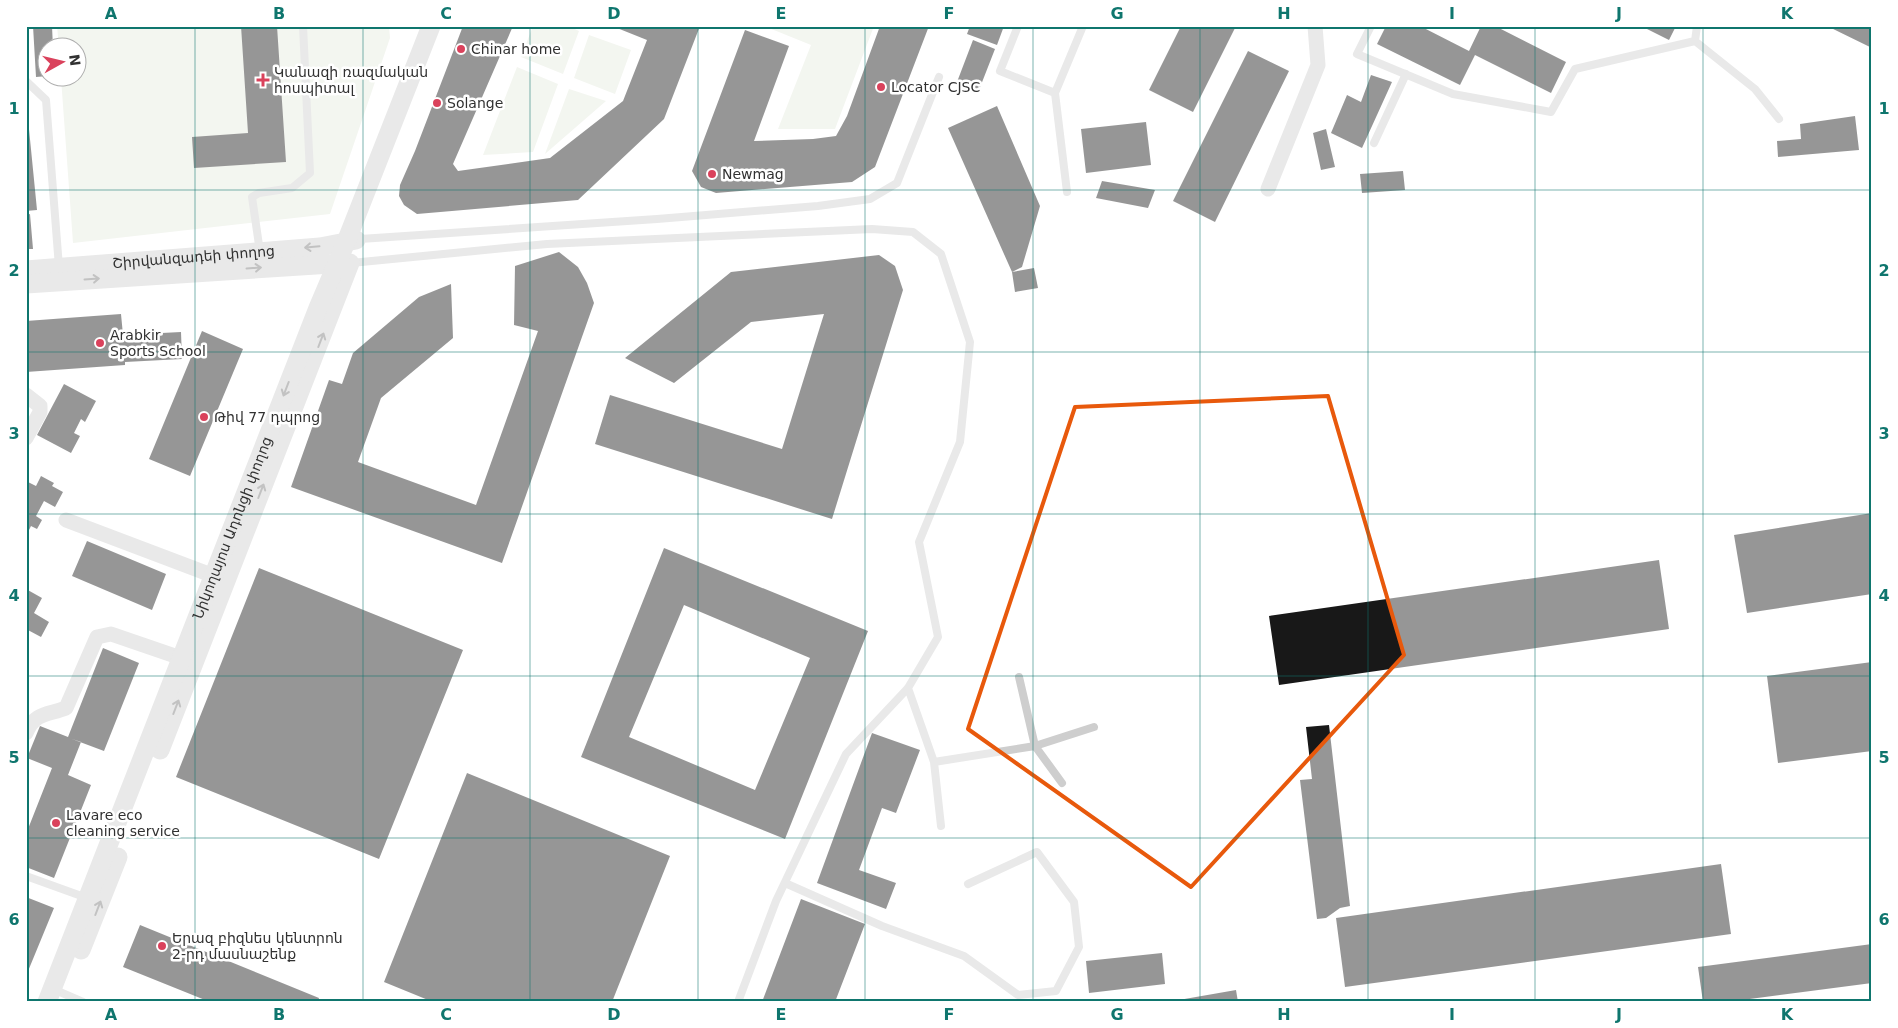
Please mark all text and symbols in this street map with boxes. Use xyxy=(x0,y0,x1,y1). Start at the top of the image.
text: A xyxy=(105,4,118,23)
text: B xyxy=(273,4,285,23)
text: C xyxy=(440,4,452,23)
text: D xyxy=(607,4,621,23)
text: E xyxy=(776,4,786,23)
text: F xyxy=(944,4,954,23)
text: G xyxy=(1110,4,1124,23)
text: H xyxy=(1277,4,1291,23)
text: I xyxy=(1449,4,1455,23)
text: J xyxy=(1615,4,1622,23)
text: K xyxy=(1781,4,1794,23)
north arrow xyxy=(38,38,88,88)
place label: Chinar home xyxy=(471,41,561,57)
marker: Chinar home xyxy=(455,43,467,55)
text: N xyxy=(66,53,84,67)
place label: Կանազի ռազմական հոսպիտալ xyxy=(274,64,428,96)
marker: Կանազի ռազմական հոսպիտալ xyxy=(256,73,270,87)
place label: Locator CJSC xyxy=(891,79,980,95)
marker: Locator CJSC xyxy=(875,81,887,93)
place label: Solange xyxy=(447,95,503,111)
marker: Solange xyxy=(431,97,443,109)
text: 1 xyxy=(8,99,20,118)
text: 1 xyxy=(1878,99,1890,118)
place label: Newmag xyxy=(722,166,784,182)
marker: Newmag xyxy=(706,168,718,180)
street label: Շիրվանզադեի փողոց xyxy=(112,243,275,271)
one-way arrow xyxy=(304,243,320,252)
text: 2 xyxy=(8,261,20,280)
text: 2 xyxy=(1878,261,1890,280)
one-way arrow xyxy=(246,264,262,273)
one-way arrow xyxy=(84,275,100,284)
place label: Arabkir Sports School xyxy=(110,327,206,359)
one-way arrow xyxy=(316,333,326,348)
marker: Arabkir Sports School xyxy=(94,337,106,349)
one-way arrow xyxy=(281,381,290,397)
place label: Թիվ 77 դպրոց xyxy=(214,409,320,425)
marker: Թիվ 77 դպրոց xyxy=(198,411,210,423)
text: 3 xyxy=(8,424,20,443)
text: 3 xyxy=(1878,424,1890,443)
street label: Նիկողայոս Ադոնցի փողոց xyxy=(189,434,275,621)
one-way arrow xyxy=(257,484,266,499)
text: 4 xyxy=(8,586,20,605)
text: 4 xyxy=(1878,586,1890,605)
one-way arrow xyxy=(172,700,181,716)
text: 5 xyxy=(8,748,20,767)
text: 5 xyxy=(1878,748,1890,767)
place label: Lavare eco cleaning service xyxy=(66,807,180,839)
marker: Lavare eco cleaning service xyxy=(50,817,62,829)
one-way arrow xyxy=(94,900,103,915)
text: 6 xyxy=(8,910,20,929)
text: 6 xyxy=(1878,910,1890,929)
place label: Երազ բիզնես կենտրոն 2-րդ մասնաշենք xyxy=(172,930,343,962)
marker: Երազ բիզնես կենտրոն 2-րդ մասնաշենք xyxy=(156,940,168,952)
text: A xyxy=(105,1005,118,1024)
text: B xyxy=(273,1005,285,1024)
text: C xyxy=(440,1005,452,1024)
text: D xyxy=(607,1005,621,1024)
text: E xyxy=(776,1005,786,1024)
text: F xyxy=(944,1005,954,1024)
text: G xyxy=(1110,1005,1124,1024)
text: H xyxy=(1277,1005,1291,1024)
text: I xyxy=(1449,1005,1455,1024)
text: J xyxy=(1615,1005,1622,1024)
text: K xyxy=(1781,1005,1794,1024)

